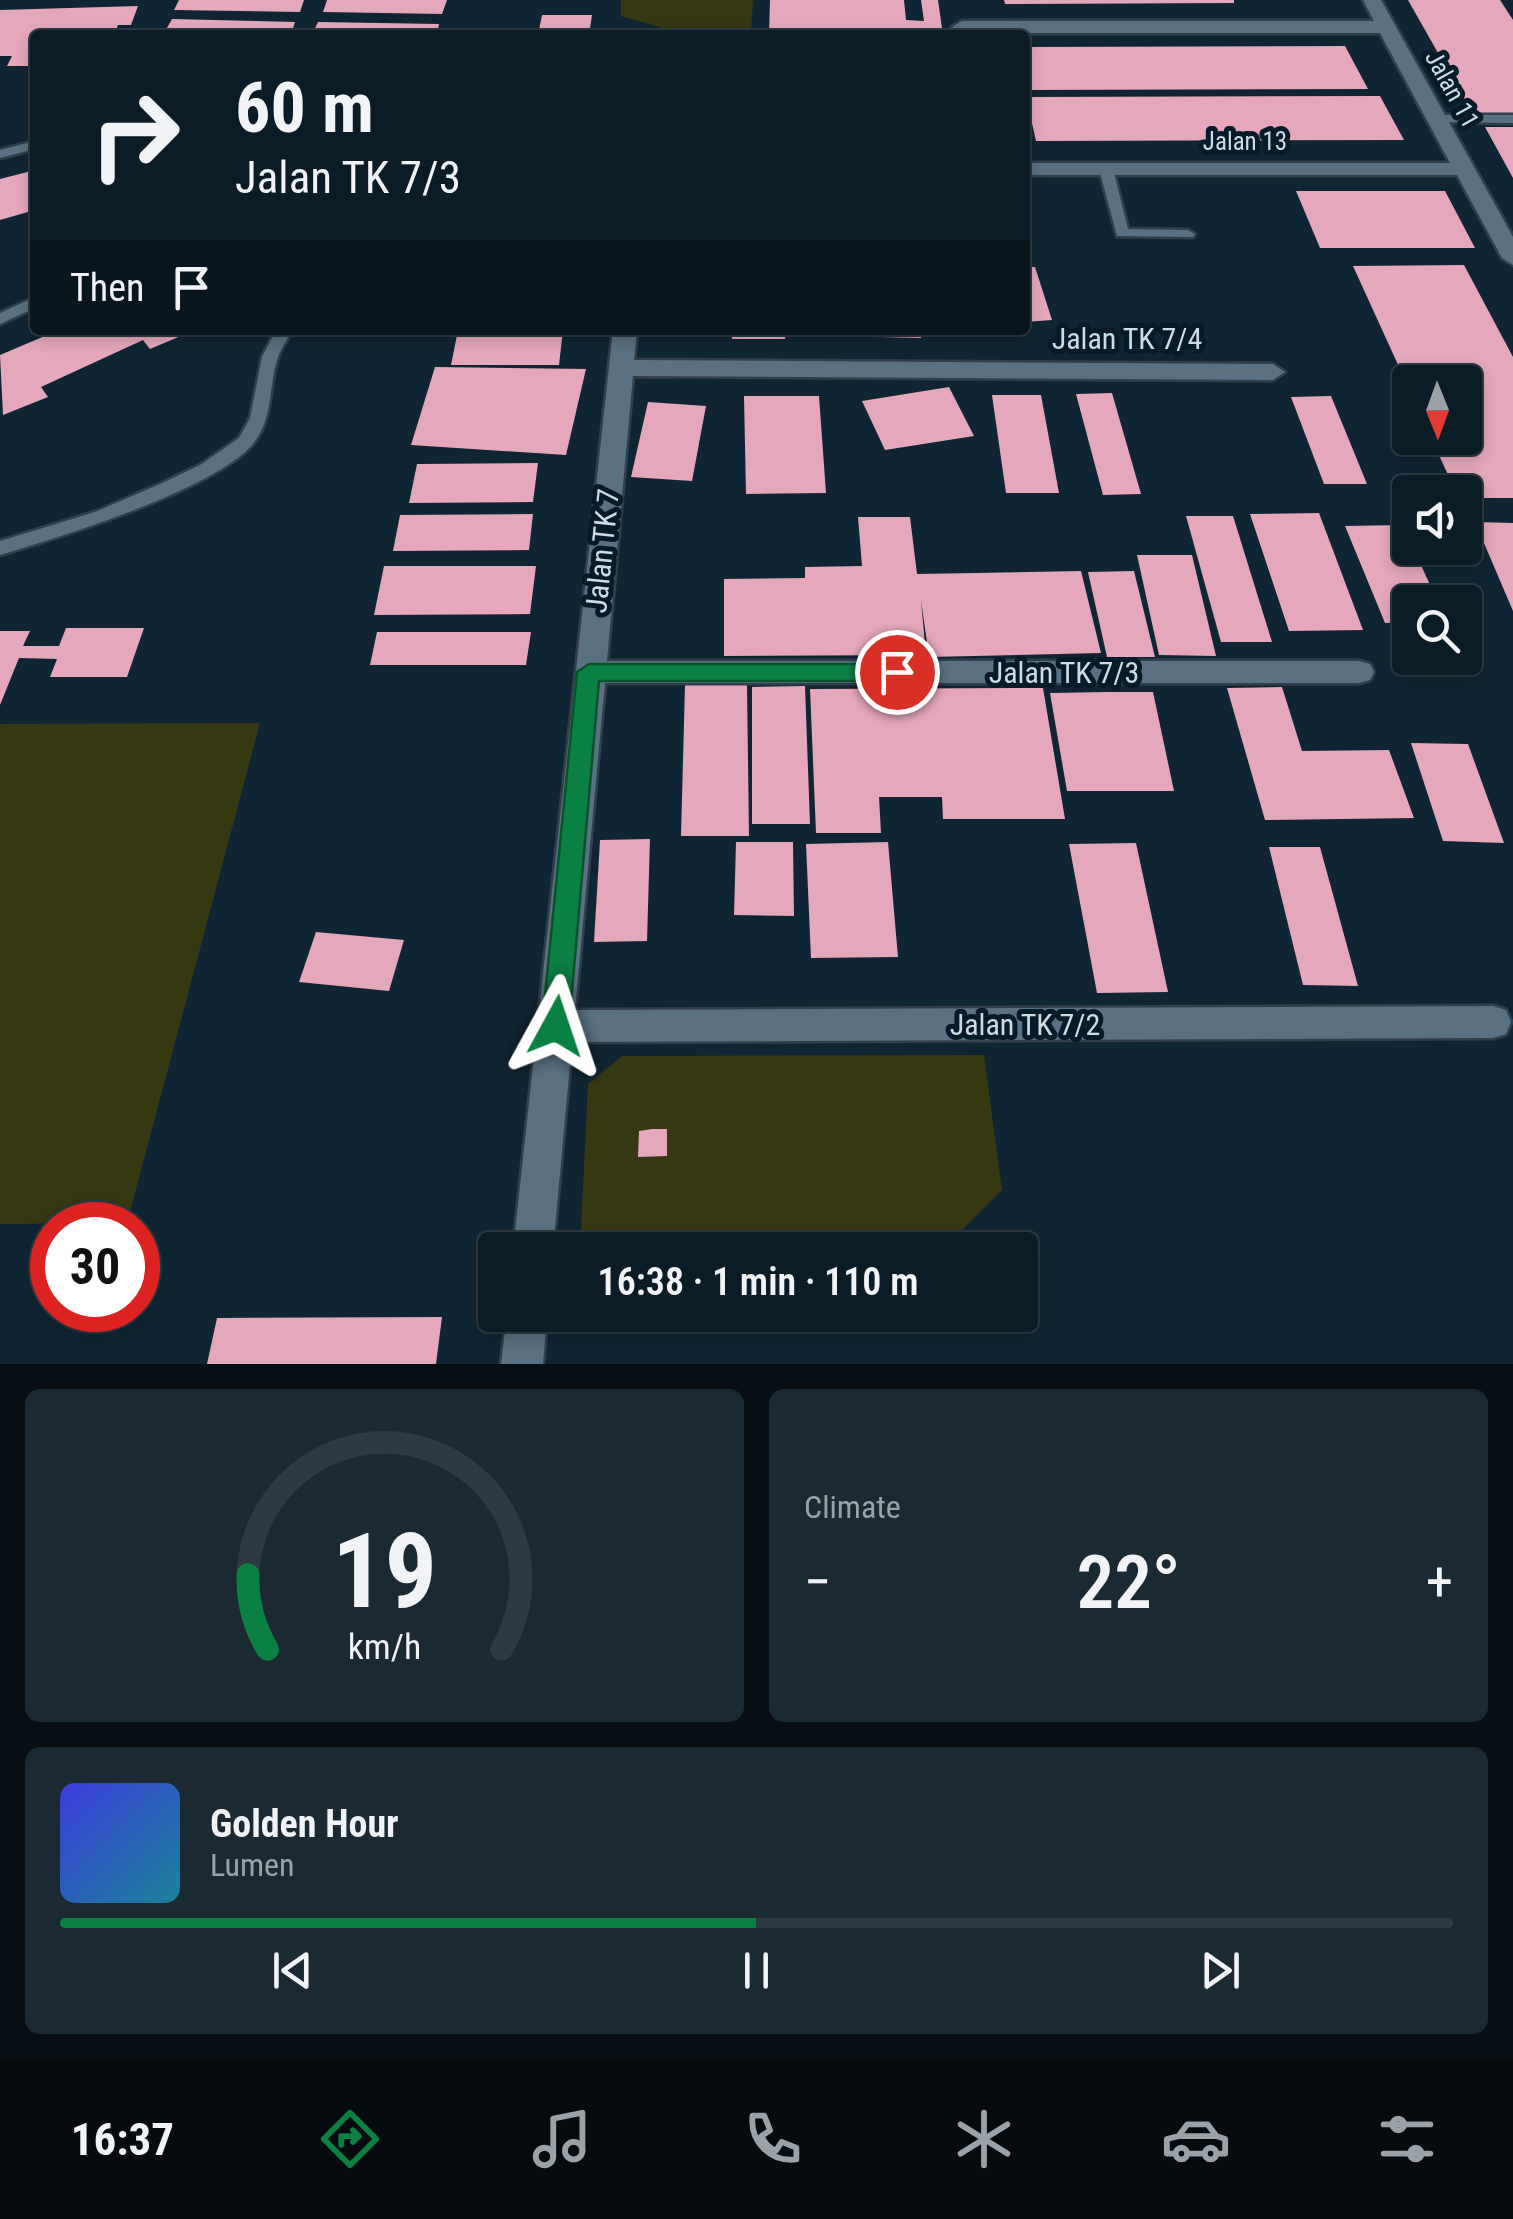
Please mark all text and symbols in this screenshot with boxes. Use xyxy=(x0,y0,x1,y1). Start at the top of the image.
street label: Jalan 11 xyxy=(1419,45,1485,133)
text: 60 m xyxy=(235,67,374,149)
icon: right xyxy=(70,70,200,200)
street label: Jalan 13 xyxy=(1203,127,1287,156)
text: Jalan TK 7/3 xyxy=(235,151,461,204)
icon: arrive xyxy=(164,260,219,315)
text: Then xyxy=(70,266,144,310)
street label: Jalan TK 7/4 xyxy=(1052,321,1202,356)
north arrow xyxy=(1392,365,1482,455)
map controls xyxy=(1392,365,1482,675)
button: sound xyxy=(1392,475,1482,565)
street label: Jalan TK 7 xyxy=(578,487,626,615)
button: search xyxy=(1392,585,1482,675)
pin xyxy=(855,630,940,715)
icon: arrive xyxy=(870,645,925,700)
street label: Jalan TK 7/3 xyxy=(989,655,1139,690)
position arrow xyxy=(504,974,608,1078)
street label: Jalan TK 7/2 xyxy=(950,1007,1100,1042)
speed limit sign: 30 xyxy=(30,1202,160,1332)
text: 16:38 · 1 min · 110 m xyxy=(598,1260,918,1304)
text: Climate xyxy=(804,1488,901,1526)
text: 19 xyxy=(332,1511,437,1632)
text: 22° xyxy=(1076,1538,1181,1626)
text: − xyxy=(804,1550,832,1614)
text: + xyxy=(1426,1550,1453,1614)
text: km/h xyxy=(348,1626,421,1668)
text: Golden Hour xyxy=(210,1802,399,1846)
text: Lumen xyxy=(210,1846,295,1884)
icon: previous xyxy=(265,1943,320,1998)
icon: pause xyxy=(729,1943,784,1998)
icon: next xyxy=(1193,1943,1248,1998)
icon: directions xyxy=(315,2104,385,2174)
icon: music xyxy=(527,2104,597,2174)
icon: phone xyxy=(738,2104,808,2174)
icon: climate xyxy=(949,2104,1019,2174)
icon: car xyxy=(1161,2104,1231,2174)
icon: filters xyxy=(1372,2104,1442,2174)
text: 16:37 xyxy=(71,2113,174,2166)

